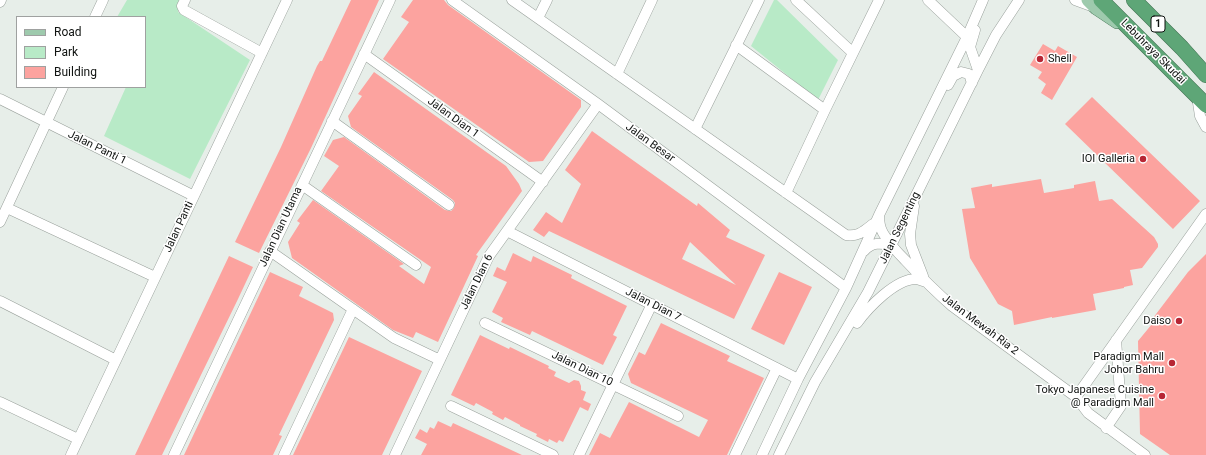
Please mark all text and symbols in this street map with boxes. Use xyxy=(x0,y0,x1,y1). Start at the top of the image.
legend xyxy=(16,16,146,88)
road number: 1 xyxy=(1151,16,1165,32)
street label: Lebuhraya Skudai xyxy=(1118,17,1188,87)
text: Road xyxy=(54,25,82,39)
text: Park xyxy=(54,45,78,59)
place label: Shell xyxy=(1048,52,1072,66)
marker: Shell xyxy=(1035,54,1045,64)
text: Building xyxy=(54,65,97,79)
street label: Jalan Dian 1 xyxy=(425,95,481,141)
street label: Jalan Besar xyxy=(623,121,677,165)
street label: Jalan Panti 1 xyxy=(66,128,128,168)
place label: IOI Galleria xyxy=(1082,152,1135,166)
marker: IOI Galleria xyxy=(1138,154,1148,164)
street label: Jalan Dian Utama xyxy=(257,185,305,269)
street label: Jalan Segenting xyxy=(877,190,923,266)
street label: Jalan Panti xyxy=(161,199,197,255)
street label: Jalan Dian 6 xyxy=(458,252,496,312)
street label: Jalan Dian 7 xyxy=(623,285,683,325)
street label: Jalan Mewah Ria 2 xyxy=(939,292,1021,358)
place label: Daiso xyxy=(1143,314,1171,328)
marker: Daiso xyxy=(1174,316,1184,326)
street label: Jalan Dian 10 xyxy=(549,348,615,390)
place label: Paradigm Mall Johor Bahru xyxy=(1093,350,1164,376)
marker: Paradigm Mall Johor Bahru xyxy=(1167,358,1177,368)
place label: Tokyo Japanese Cuisine @ Paradigm Mall xyxy=(1035,383,1154,409)
marker: Tokyo Japanese Cuisine @ Paradigm Mall xyxy=(1157,391,1167,401)

